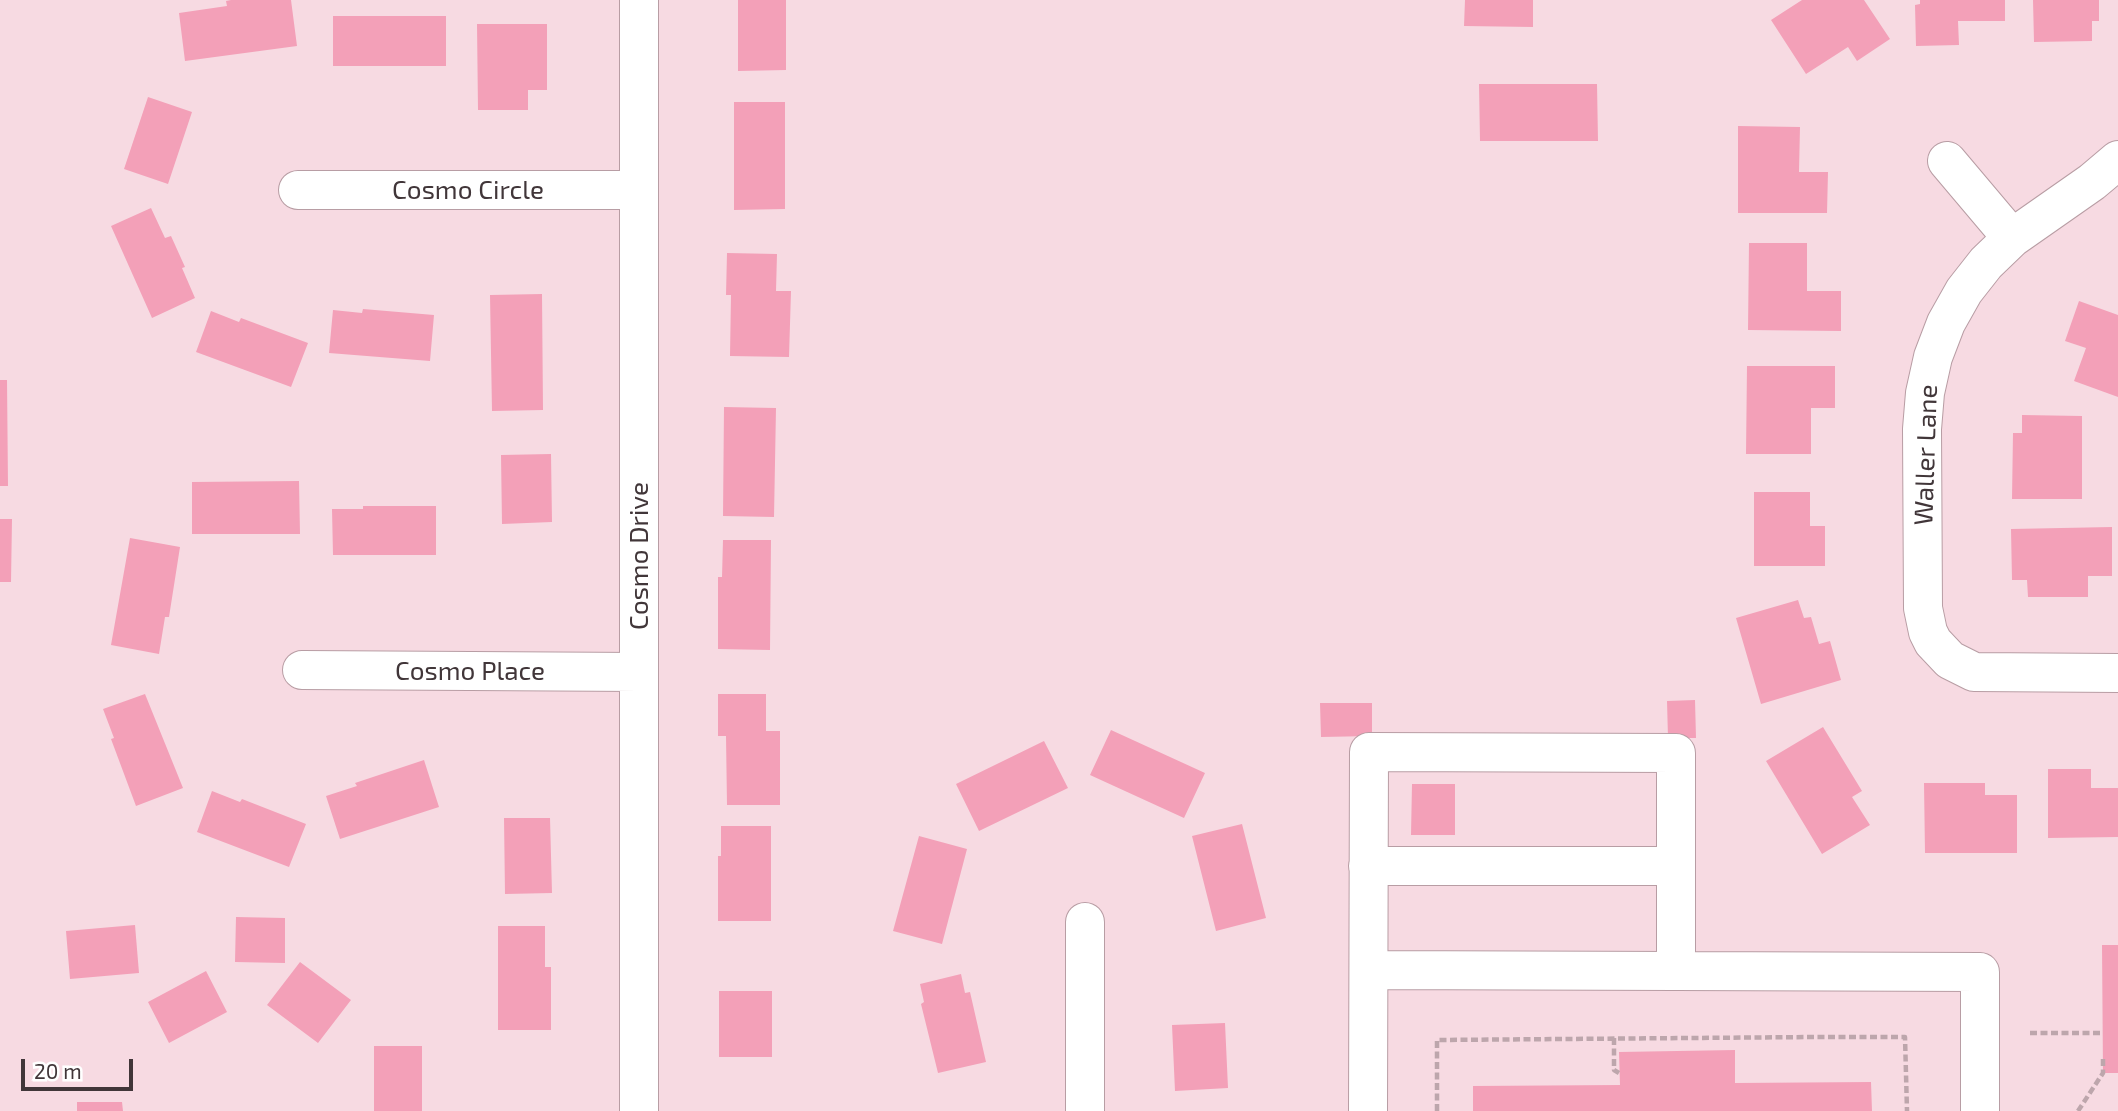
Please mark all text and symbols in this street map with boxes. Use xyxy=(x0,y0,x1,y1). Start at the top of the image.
street label: Cosmo Circle xyxy=(392,174,544,206)
street label: Waller Lane xyxy=(1908,384,1944,526)
street label: Cosmo Drive xyxy=(623,482,655,630)
street label: Cosmo Place xyxy=(395,655,545,687)
scale bar xyxy=(24,1044,136,1088)
text: 20 m xyxy=(34,1058,82,1083)

